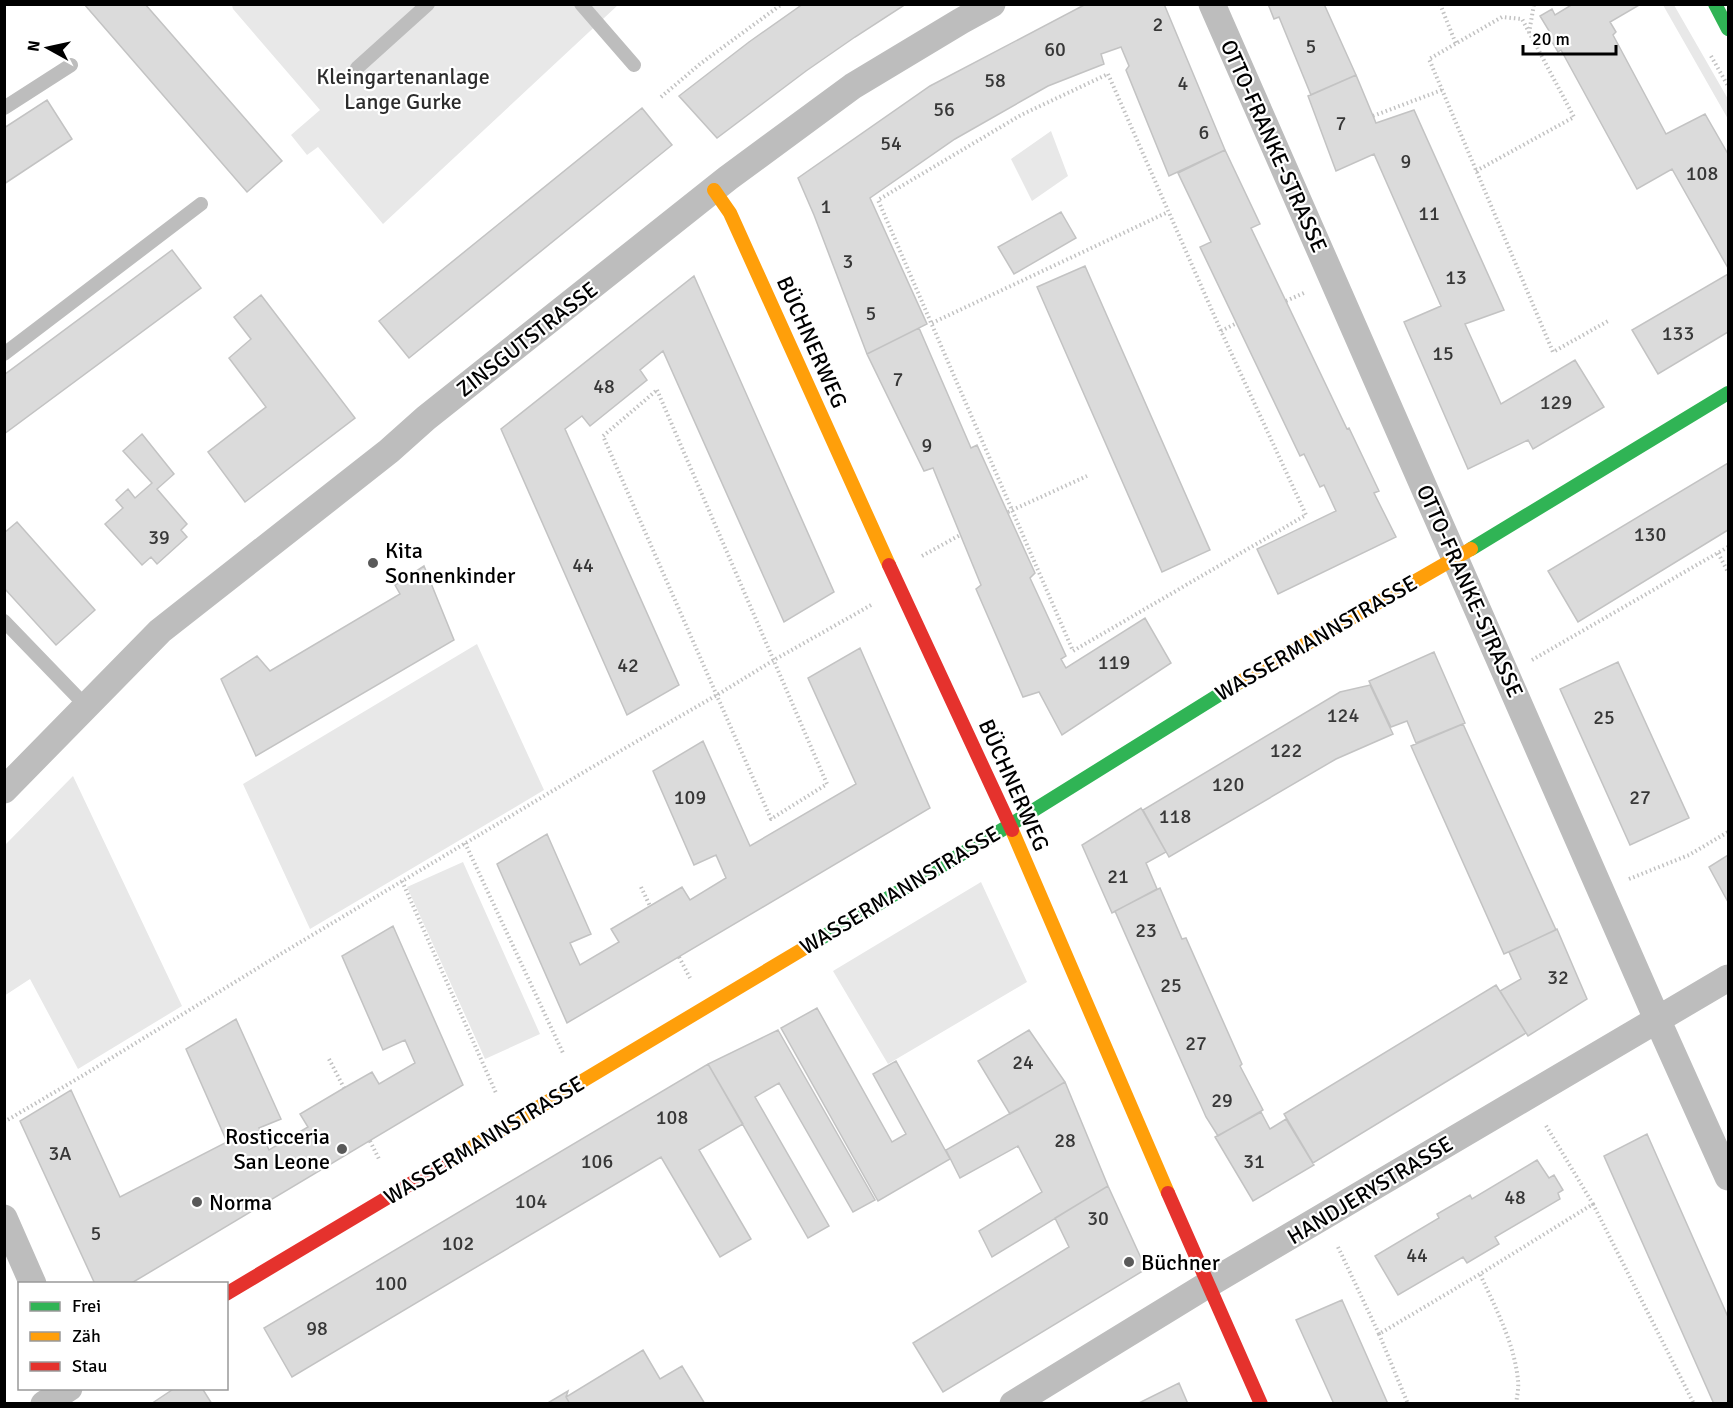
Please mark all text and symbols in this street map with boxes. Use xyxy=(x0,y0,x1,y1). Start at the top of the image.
house number: 2 xyxy=(1153,12,1163,37)
north arrow xyxy=(18,18,78,78)
scale bar xyxy=(1523,18,1616,56)
text: 20 m xyxy=(1532,28,1570,50)
house number: 5 xyxy=(1306,34,1316,59)
street label: OTTO-FRANKE-STRASSE xyxy=(1215,35,1333,257)
house number: 60 xyxy=(1044,37,1066,62)
text: N xyxy=(23,39,45,53)
park label: Kleingartenanlage Lange Gurke xyxy=(316,63,490,115)
house number: 58 xyxy=(984,68,1006,93)
house number: 4 xyxy=(1178,71,1189,96)
house number: 56 xyxy=(933,97,955,122)
house number: 7 xyxy=(1336,111,1346,136)
house number: 6 xyxy=(1199,120,1209,145)
house number: 54 xyxy=(880,131,902,156)
house number: 9 xyxy=(1401,149,1411,174)
house number: 108 xyxy=(1686,161,1718,186)
house number: 1 xyxy=(821,194,831,219)
house number: 11 xyxy=(1418,201,1440,226)
house number: 3 xyxy=(843,249,853,274)
house number: 13 xyxy=(1445,265,1467,290)
street label: BÜCHNERWEG xyxy=(771,272,853,412)
street label: ZINSGUTSTRASSE xyxy=(451,276,603,402)
house number: 5 xyxy=(866,301,876,326)
house number: 133 xyxy=(1662,321,1694,346)
house number: 15 xyxy=(1432,341,1454,366)
house number: 7 xyxy=(893,367,903,392)
house number: 48 xyxy=(593,374,615,399)
house number: 129 xyxy=(1540,390,1572,415)
house number: 9 xyxy=(922,433,932,458)
street label: OTTO-FRANKE-STRASSE xyxy=(1411,480,1529,702)
house number: 130 xyxy=(1634,522,1666,547)
house number: 39 xyxy=(148,525,170,550)
place label: Kita Sonnenkinder xyxy=(385,537,515,589)
house number: 44 xyxy=(572,553,594,578)
marker: Kita Sonnenkinder xyxy=(366,556,380,570)
street label: WASSERMANNSTRASSE xyxy=(1210,569,1422,707)
house number: 119 xyxy=(1098,650,1130,675)
house number: 42 xyxy=(617,653,639,678)
house number: 124 xyxy=(1327,703,1359,728)
house number: 25 xyxy=(1593,705,1615,730)
street label: BÜCHNERWEG xyxy=(973,715,1055,855)
house number: 122 xyxy=(1270,738,1302,763)
house number: 120 xyxy=(1212,772,1244,797)
house number: 109 xyxy=(674,785,706,810)
house number: 27 xyxy=(1629,785,1651,810)
house number: 118 xyxy=(1159,804,1191,829)
street label: WASSERMANNSTRASSE xyxy=(795,820,1005,960)
house number: 21 xyxy=(1107,864,1129,889)
house number: 23 xyxy=(1135,918,1157,943)
house number: 32 xyxy=(1547,965,1569,990)
house number: 25 xyxy=(1160,973,1182,998)
house number: 27 xyxy=(1185,1031,1207,1056)
house number: 24 xyxy=(1012,1050,1034,1075)
street label: WASSERMANNSTRASSE xyxy=(379,1070,589,1210)
house number: 29 xyxy=(1211,1088,1233,1113)
house number: 108 xyxy=(656,1105,688,1130)
place label: Rosticceria San Leone xyxy=(225,1123,330,1175)
house number: 28 xyxy=(1054,1128,1076,1153)
street label: HANDJERYSTRASSE xyxy=(1282,1130,1458,1250)
house number: 3A xyxy=(48,1141,72,1166)
marker: Rosticceria San Leone xyxy=(335,1142,349,1156)
house number: 106 xyxy=(581,1149,613,1174)
house number: 31 xyxy=(1243,1149,1265,1174)
house number: 48 xyxy=(1504,1185,1526,1210)
place label: Norma xyxy=(209,1189,272,1216)
house number: 104 xyxy=(515,1189,547,1214)
marker: Norma xyxy=(190,1195,204,1209)
house number: 30 xyxy=(1087,1206,1109,1231)
house number: 5 xyxy=(91,1221,101,1246)
house number: 102 xyxy=(442,1231,474,1256)
house number: 44 xyxy=(1406,1243,1428,1268)
place label: Büchner xyxy=(1141,1249,1220,1276)
marker: Büchner xyxy=(1122,1255,1136,1269)
house number: 100 xyxy=(375,1271,407,1296)
legend xyxy=(18,1282,228,1390)
text: Frei xyxy=(72,1295,101,1317)
house number: 98 xyxy=(306,1316,328,1341)
text: Zäh xyxy=(72,1325,101,1347)
text: Stau xyxy=(72,1355,107,1377)

